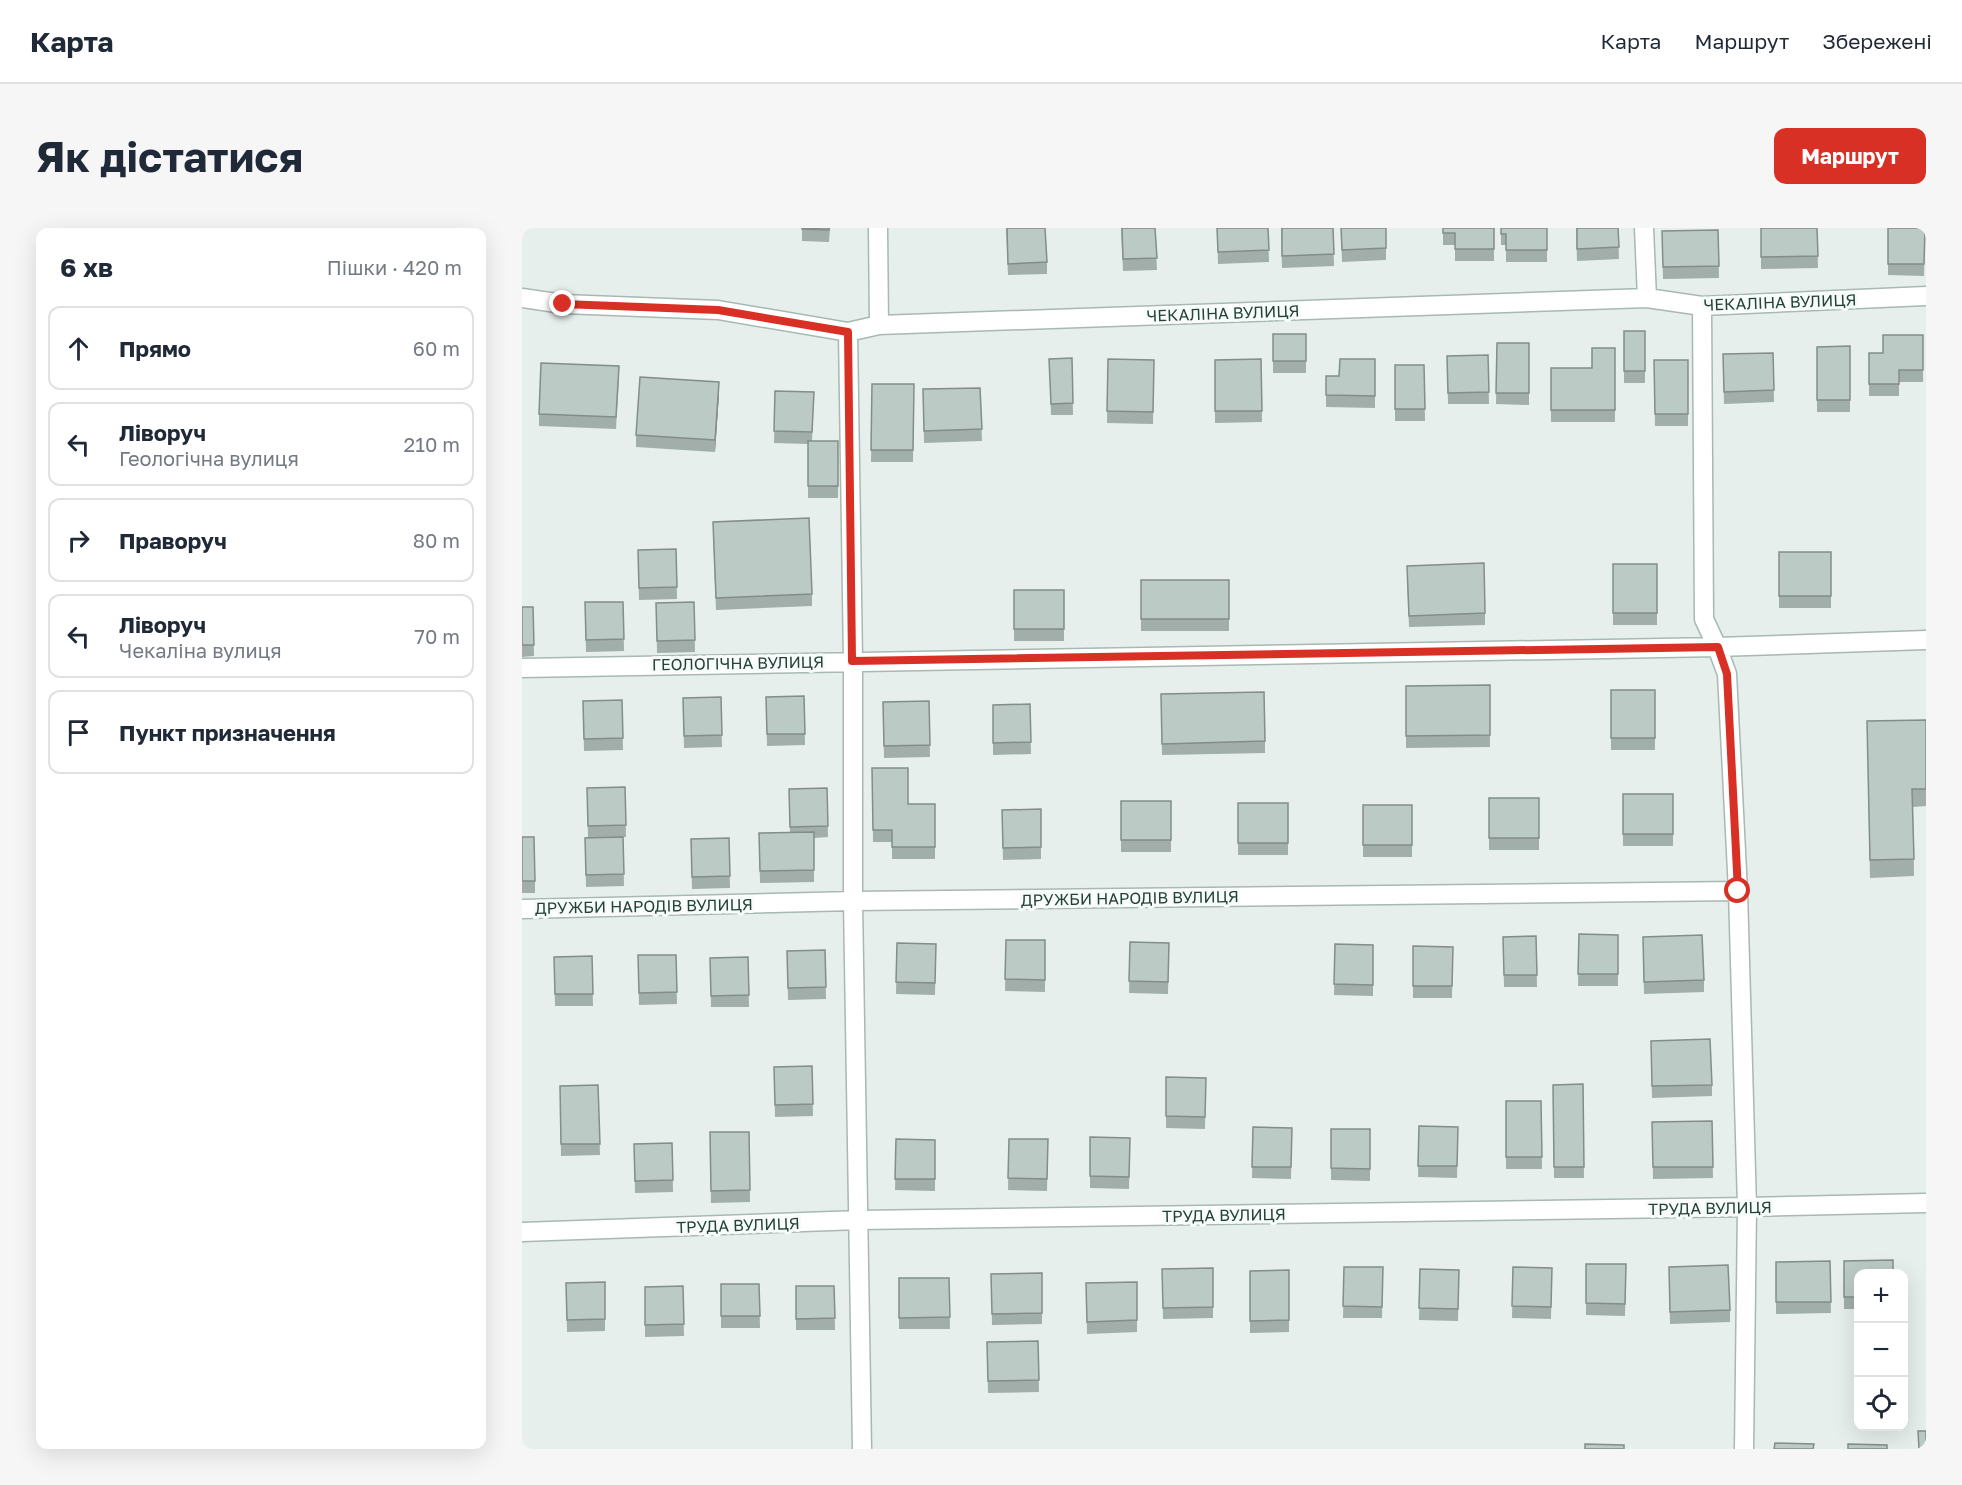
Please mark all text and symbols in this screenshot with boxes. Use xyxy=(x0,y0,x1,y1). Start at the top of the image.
text: Карта xyxy=(30,25,114,58)
text: Карта xyxy=(1601,28,1661,54)
text: Маршрут xyxy=(1694,28,1789,54)
text: Збережені xyxy=(1822,28,1932,54)
button: Маршрут xyxy=(1774,128,1926,184)
text: Як дістатися xyxy=(36,131,303,181)
text: 6 хв xyxy=(60,252,113,283)
text: Пішки · 420 m xyxy=(327,255,462,279)
street label: ЧЕКАЛІНА ВУЛИЦЯ xyxy=(1703,289,1857,315)
route end xyxy=(549,290,575,316)
street label: ЧЕКАЛІНА ВУЛИЦЯ xyxy=(1146,300,1300,326)
icon: ahead xyxy=(62,332,95,365)
text: Прямо xyxy=(119,335,191,362)
text: 60 m xyxy=(413,336,460,360)
text: Ліворуч xyxy=(119,419,206,446)
icon: left xyxy=(62,428,95,461)
text: 210 m xyxy=(404,432,460,456)
text: Геологічна вулиця xyxy=(119,446,299,470)
icon: right xyxy=(62,524,95,557)
text: Праворуч xyxy=(119,527,227,554)
text: 80 m xyxy=(413,528,460,552)
text: Ліворуч xyxy=(119,611,206,638)
icon: left xyxy=(62,620,95,653)
text: 70 m xyxy=(414,624,460,648)
text: Чекаліна вулиця xyxy=(119,638,282,662)
street label: ГЕОЛОГІЧНА ВУЛИЦЯ xyxy=(652,651,824,675)
icon: arrive xyxy=(62,716,95,749)
text: Пункт призначення xyxy=(119,719,336,746)
route start xyxy=(1724,877,1750,903)
street label: ДРУЖБИ НАРОДІВ ВУЛИЦЯ xyxy=(1021,886,1239,910)
street label: ДРУЖБИ НАРОДІВ ВУЛИЦЯ xyxy=(535,894,753,918)
street label: ТРУДА ВУЛИЦЯ xyxy=(1648,1197,1772,1219)
street label: ТРУДА ВУЛИЦЯ xyxy=(1162,1204,1286,1226)
street label: ТРУДА ВУЛИЦЯ xyxy=(676,1213,800,1237)
map controls xyxy=(1854,1269,1908,1431)
button: + xyxy=(1854,1269,1908,1323)
button: − xyxy=(1854,1323,1908,1377)
button: locate xyxy=(1854,1377,1908,1431)

